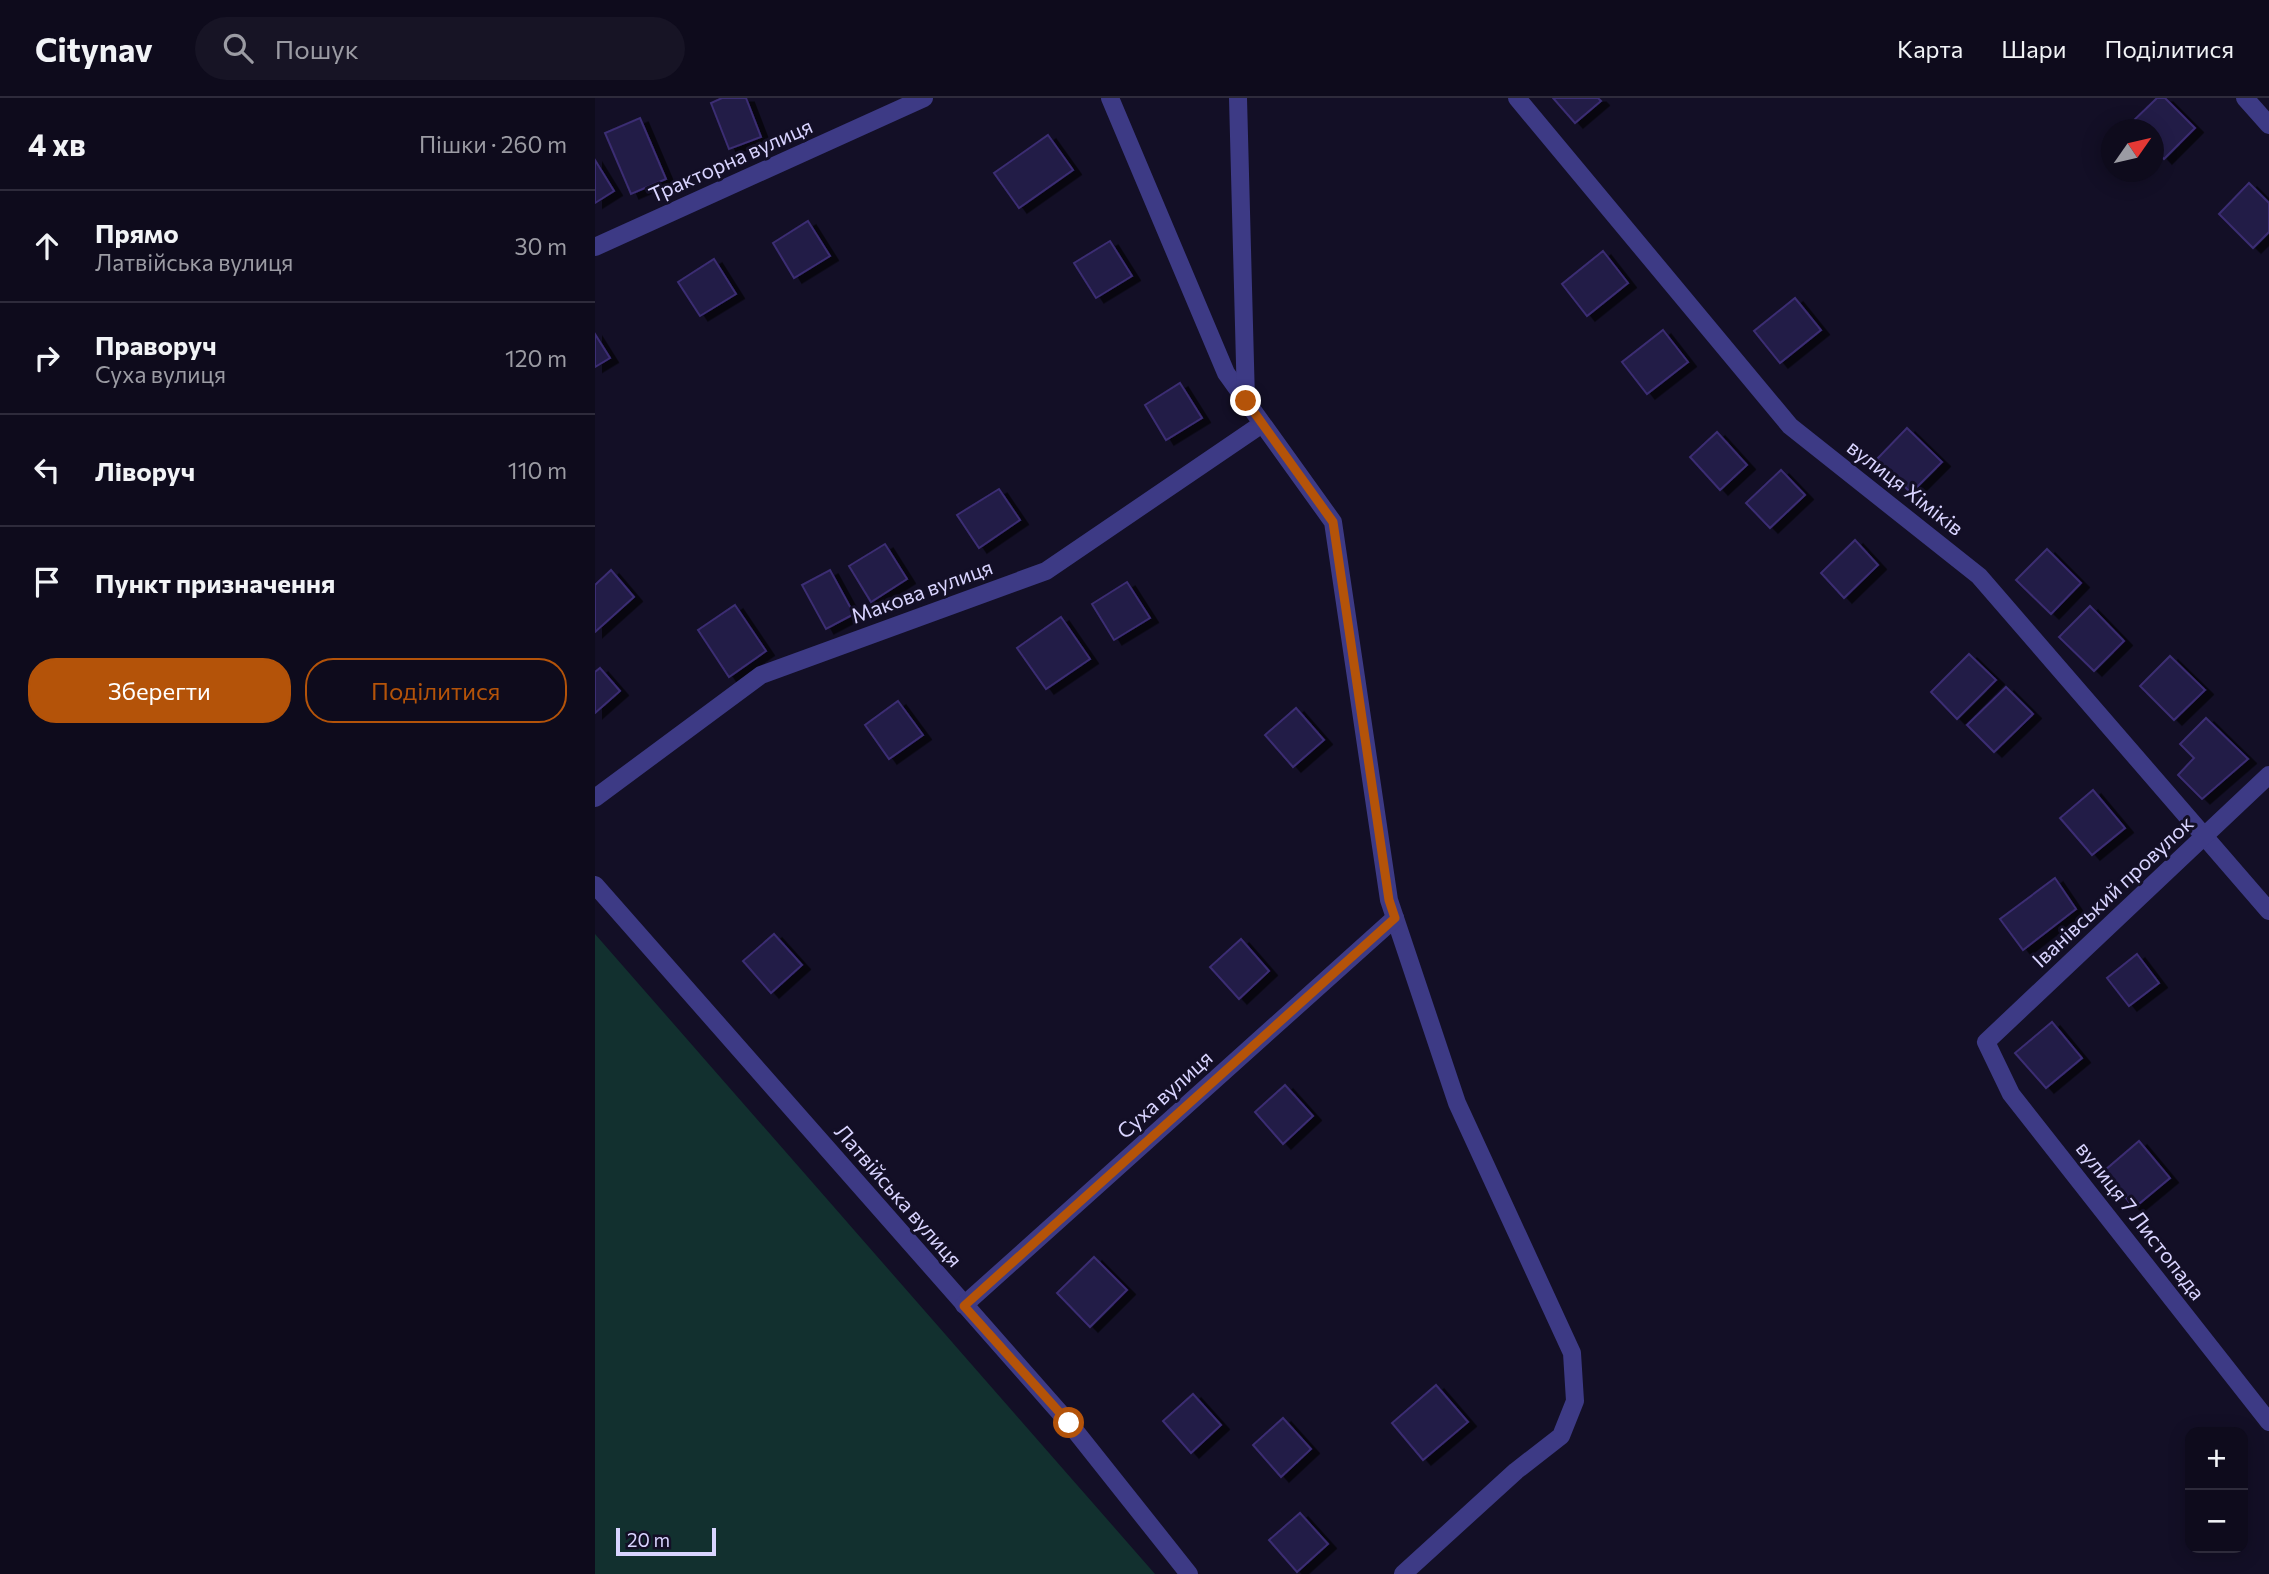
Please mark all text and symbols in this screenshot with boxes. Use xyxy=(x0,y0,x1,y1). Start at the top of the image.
search box xyxy=(195,17,685,80)
text: Citynav xyxy=(35,28,153,69)
icon: search xyxy=(219,29,257,67)
text: Пошук xyxy=(275,33,359,64)
text: Карта xyxy=(1897,34,1963,63)
text: Шари xyxy=(2001,34,2067,63)
text: Поділитися xyxy=(2105,34,2234,63)
street label: Тракторна вулиця xyxy=(645,112,816,207)
north arrow xyxy=(2101,119,2164,182)
text: 4 хв xyxy=(28,125,86,162)
text: Пішки · 260 m xyxy=(419,130,567,158)
text: Прямо xyxy=(95,217,179,248)
icon: ahead xyxy=(28,227,66,265)
text: 30 m xyxy=(514,232,567,260)
text: Латвійська вулиця xyxy=(95,248,293,276)
text: Праворуч xyxy=(95,329,217,360)
icon: right xyxy=(28,339,66,377)
text: 120 m xyxy=(505,344,567,372)
text: Суха вулиця xyxy=(95,360,226,388)
route end xyxy=(1230,385,1261,416)
street label: вулиця Хіміків xyxy=(1843,434,1969,540)
icon: left xyxy=(28,451,66,489)
text: Ліворуч xyxy=(95,455,195,486)
text: 110 m xyxy=(508,456,567,484)
street label: Макова вулиця xyxy=(847,553,996,628)
icon: arrive xyxy=(28,563,66,601)
text: Пункт призначення xyxy=(95,567,335,598)
button: Зберегти xyxy=(28,658,291,723)
button: Поділитися xyxy=(305,658,567,723)
street label: Іванівський провулок xyxy=(2026,810,2198,972)
street label: Суха вулиця xyxy=(1111,1045,1217,1143)
street label: Латвійська вулиця xyxy=(830,1118,968,1272)
street label: вулиця 7 Листопада xyxy=(2072,1136,2211,1304)
route start xyxy=(1053,1407,1084,1438)
map controls xyxy=(2185,1427,2248,1553)
button: + xyxy=(2185,1427,2248,1490)
button: − xyxy=(2185,1490,2248,1553)
scale bar xyxy=(616,1525,716,1557)
text: 20 m xyxy=(627,1528,670,1551)

